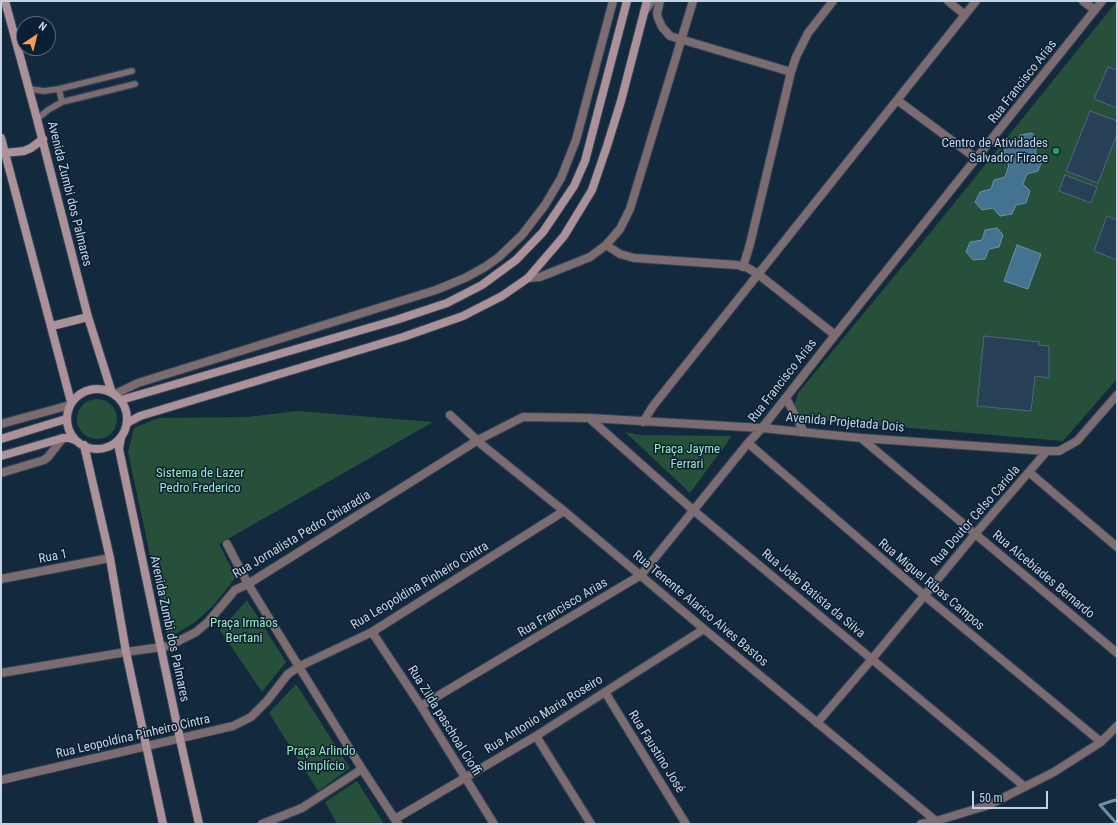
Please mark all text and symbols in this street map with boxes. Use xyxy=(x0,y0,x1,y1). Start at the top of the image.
north arrow xyxy=(16,16,56,56)
text: N xyxy=(36,19,49,34)
street label: Rua Francisco Arias xyxy=(986,37,1060,127)
street label: Avenida Zumbi dos Palmares xyxy=(43,120,95,268)
place label: Centro de Atividades Salvador Firace xyxy=(942,136,1048,167)
marker: Centro de Atividades Salvador Firace xyxy=(1051,146,1061,156)
street label: Rua Francisco Arias xyxy=(746,336,820,426)
street label: Avenida Projetada Dois xyxy=(785,410,905,436)
park label: Praça Jayme Ferrari xyxy=(654,442,720,473)
street label: Rua Doutor Celso Cariola xyxy=(928,463,1024,569)
park label: Sistema de Lazer Pedro Frederico xyxy=(156,466,244,497)
street label: Rua Jornalista Pedro Chiaradia xyxy=(230,488,374,582)
street label: Rua Alcebiades Bernardo xyxy=(989,528,1097,622)
street label: Rua Miguel Ribas Campos xyxy=(875,536,987,634)
street label: Rua Leopoldina Pinheiro Cintra xyxy=(348,539,492,633)
street label: Rua João Batista da Silva xyxy=(758,546,868,642)
street label: Rua 1 xyxy=(37,547,69,567)
street label: Rua Tenente Alarico Alves Bastos xyxy=(629,548,771,670)
street label: Avenida Zumbi dos Palmares xyxy=(146,555,192,703)
street label: Rua Francisco Arias xyxy=(515,575,611,641)
park label: Praça Irmãos Bertani xyxy=(210,616,278,647)
street label: Rua Zilda paschoal Cioffi xyxy=(404,663,484,779)
street label: Rua Antonio Maria Roseiro xyxy=(482,672,606,758)
street label: Rua Faustino José xyxy=(624,708,688,796)
street label: Rua Leopoldina Pinheiro Cintra xyxy=(54,712,212,762)
park label: Praça Arlindo Simplício xyxy=(286,744,356,775)
scale bar xyxy=(974,783,1050,809)
text: 50 m xyxy=(979,791,1003,805)

